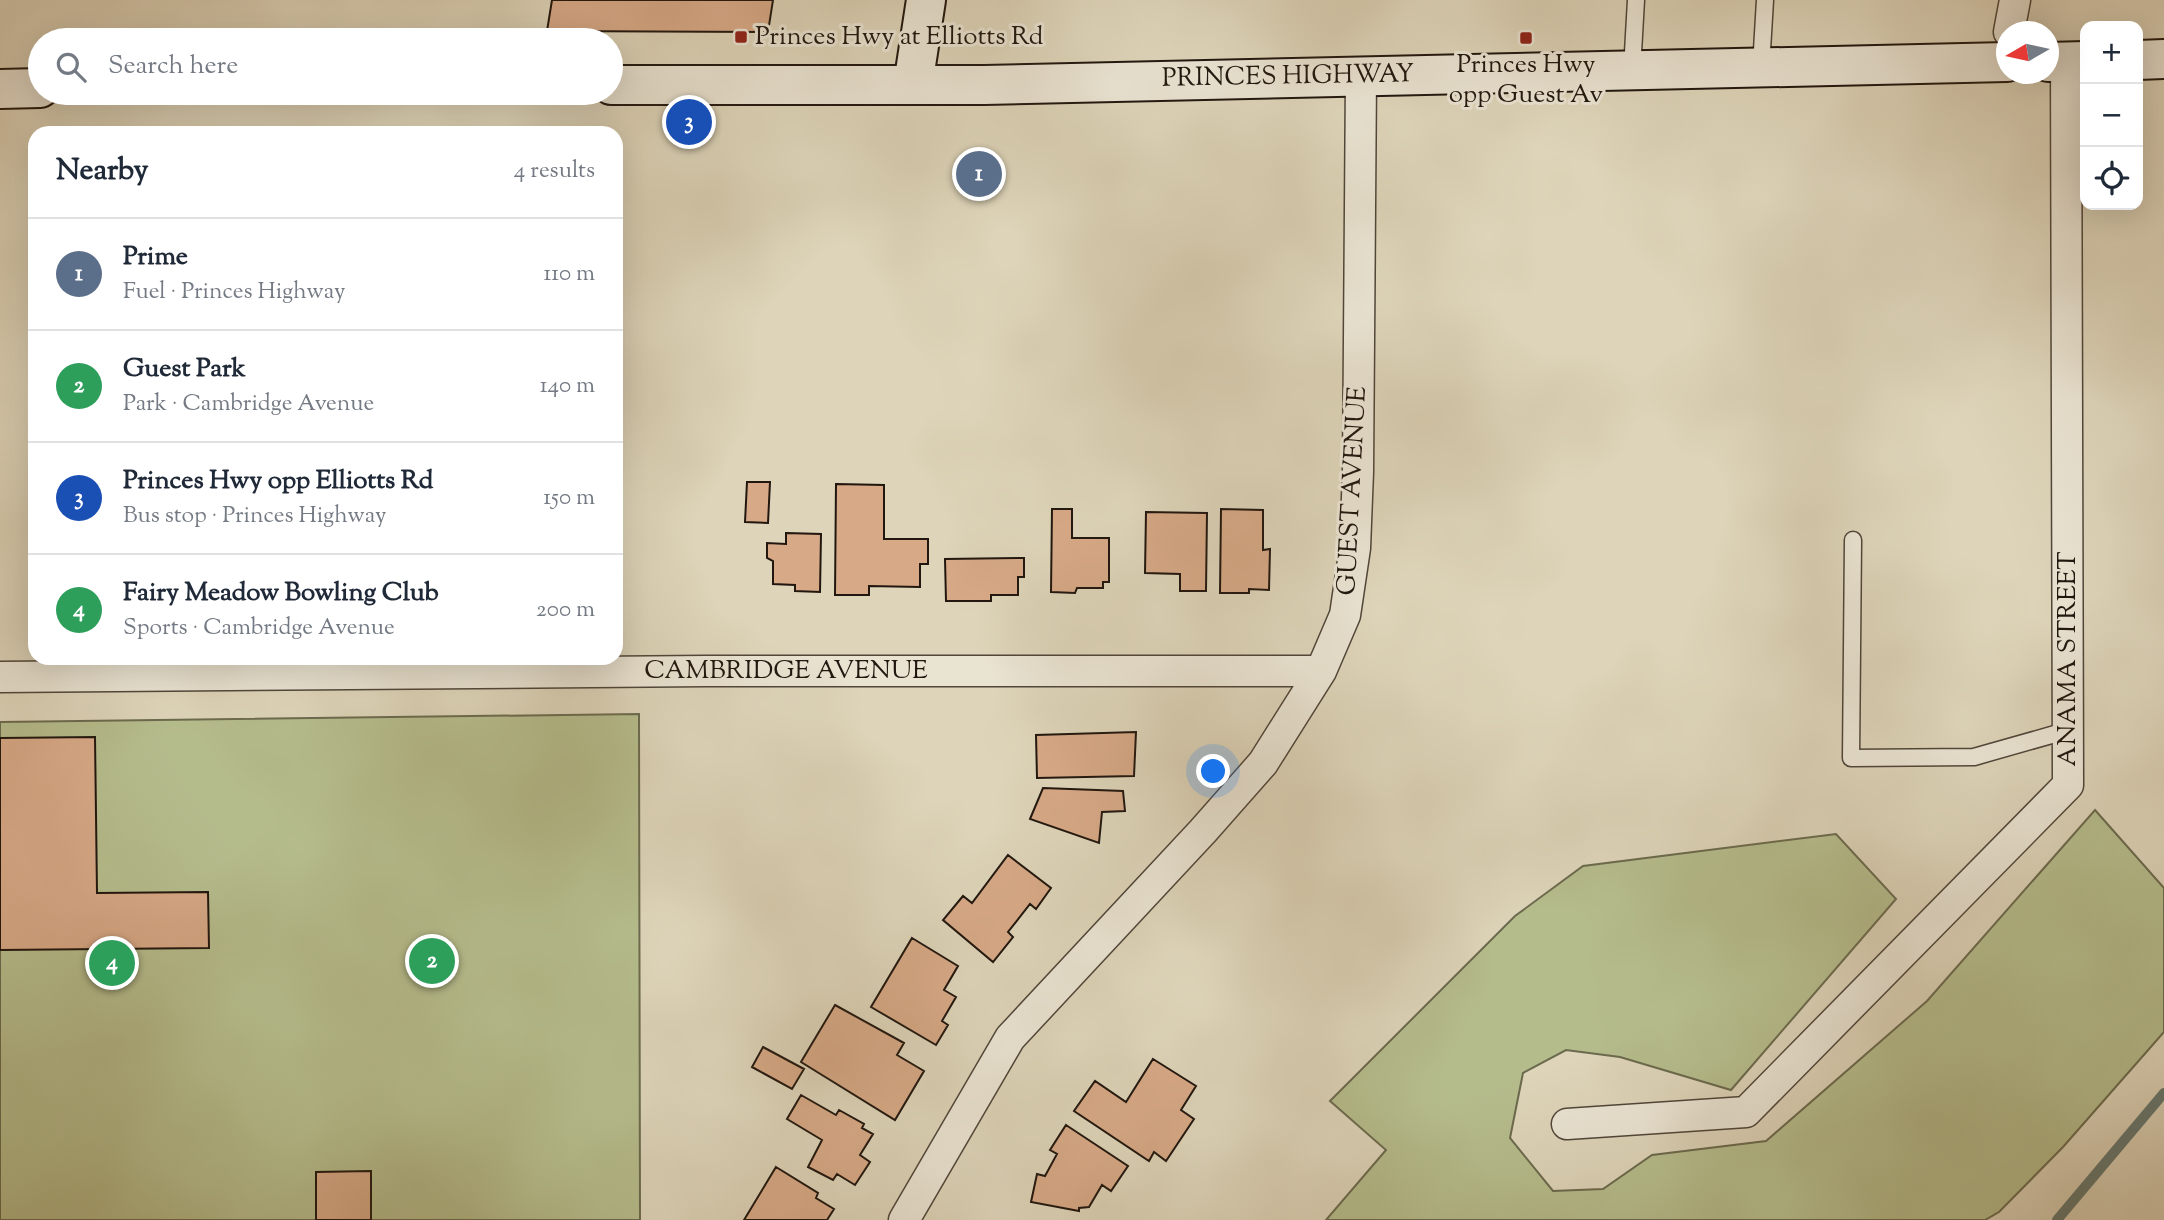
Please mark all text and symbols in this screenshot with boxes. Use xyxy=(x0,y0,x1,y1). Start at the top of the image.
place label: Princes Hwy at Elliotts Rd xyxy=(755,19,1044,56)
north arrow xyxy=(1996,21,2059,84)
map controls xyxy=(2080,21,2143,210)
button: + xyxy=(2080,21,2143,84)
search box xyxy=(28,28,623,105)
marker: Princes Hwy at Elliotts Rd xyxy=(733,29,749,45)
marker: Princes Hwy opp Guest Av xyxy=(1518,30,1534,46)
place label: Princes Hwy opp Guest Av xyxy=(1449,47,1604,114)
icon: search xyxy=(52,48,90,86)
text: Search here xyxy=(108,48,238,85)
street label: PRINCES HIGHWAY xyxy=(1162,56,1414,98)
button: − xyxy=(2080,84,2143,147)
pin: 3 xyxy=(666,96,712,148)
button: locate xyxy=(2080,147,2143,210)
pin: 1 xyxy=(956,148,1002,200)
text: Nearby xyxy=(56,150,148,193)
text: 4 results xyxy=(514,155,595,188)
text: Prime xyxy=(123,239,188,276)
text: 1 xyxy=(75,258,83,291)
text: 110 m xyxy=(544,258,595,291)
text: Fuel · Princes Highway xyxy=(123,276,346,309)
text: Guest Park xyxy=(123,351,246,388)
text: 2 xyxy=(74,370,84,403)
text: 140 m xyxy=(540,370,595,403)
street label: GUEST AVENUE xyxy=(1329,385,1377,596)
text: Park · Cambridge Avenue xyxy=(123,388,374,421)
text: Princes Hwy opp Elliotts Rd xyxy=(123,463,433,500)
text: 3 xyxy=(74,482,84,515)
text: 150 m xyxy=(543,482,595,515)
text: Bus stop · Princes Highway xyxy=(123,500,387,533)
street label: ANAMA STREET xyxy=(2050,551,2087,767)
text: Fairy Meadow Bowling Club xyxy=(123,575,439,612)
text: 4 xyxy=(73,594,85,627)
text: 200 m xyxy=(536,594,595,627)
text: Sports · Cambridge Avenue xyxy=(123,612,395,645)
street label: CAMBRIDGE AVENUE xyxy=(644,653,928,690)
your location xyxy=(1196,754,1230,788)
pin: 2 xyxy=(409,935,455,987)
pin: 4 xyxy=(89,937,135,989)

